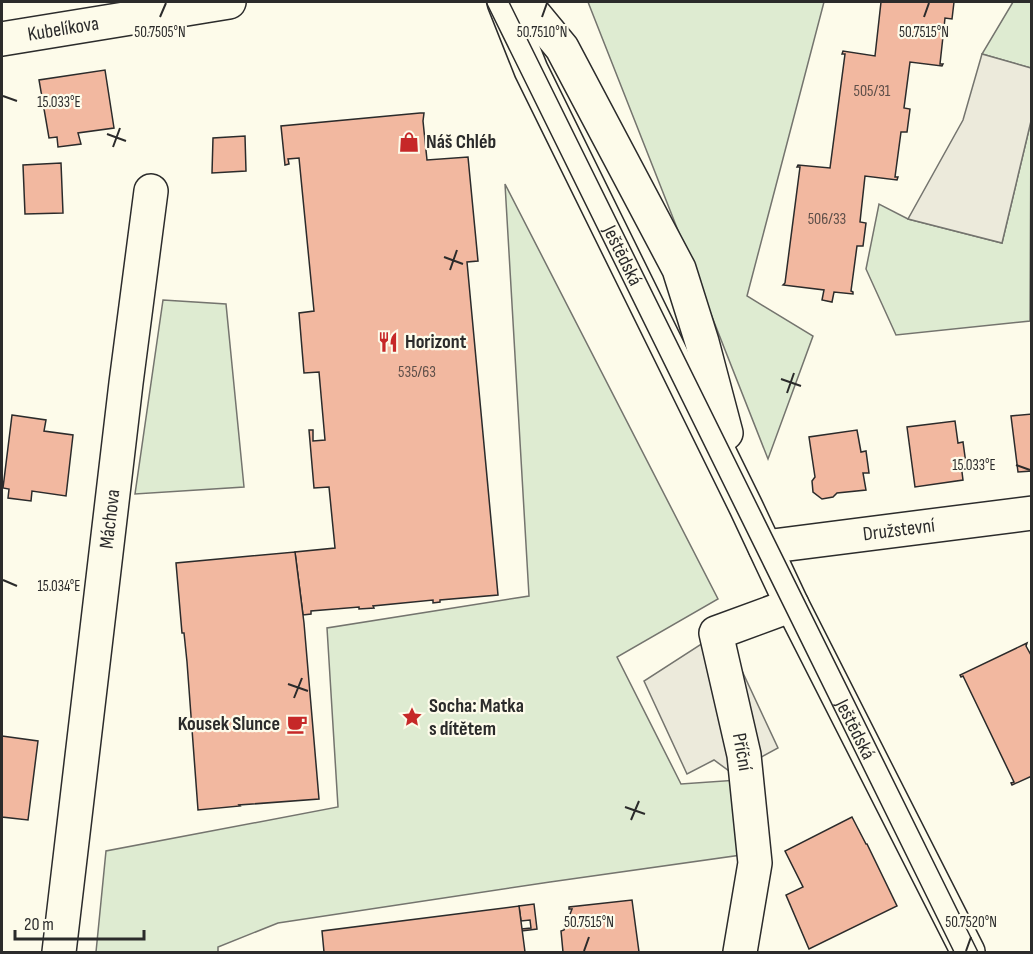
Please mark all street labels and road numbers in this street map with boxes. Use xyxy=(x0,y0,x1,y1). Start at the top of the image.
street label: Kubelíkova xyxy=(26,11,100,47)
street label: Ještědská xyxy=(597,221,647,290)
street label: Máchova xyxy=(95,488,125,550)
street label: Družstevní xyxy=(862,513,937,546)
street label: Ještědská xyxy=(829,695,880,764)
street label: Příční xyxy=(727,731,757,773)

